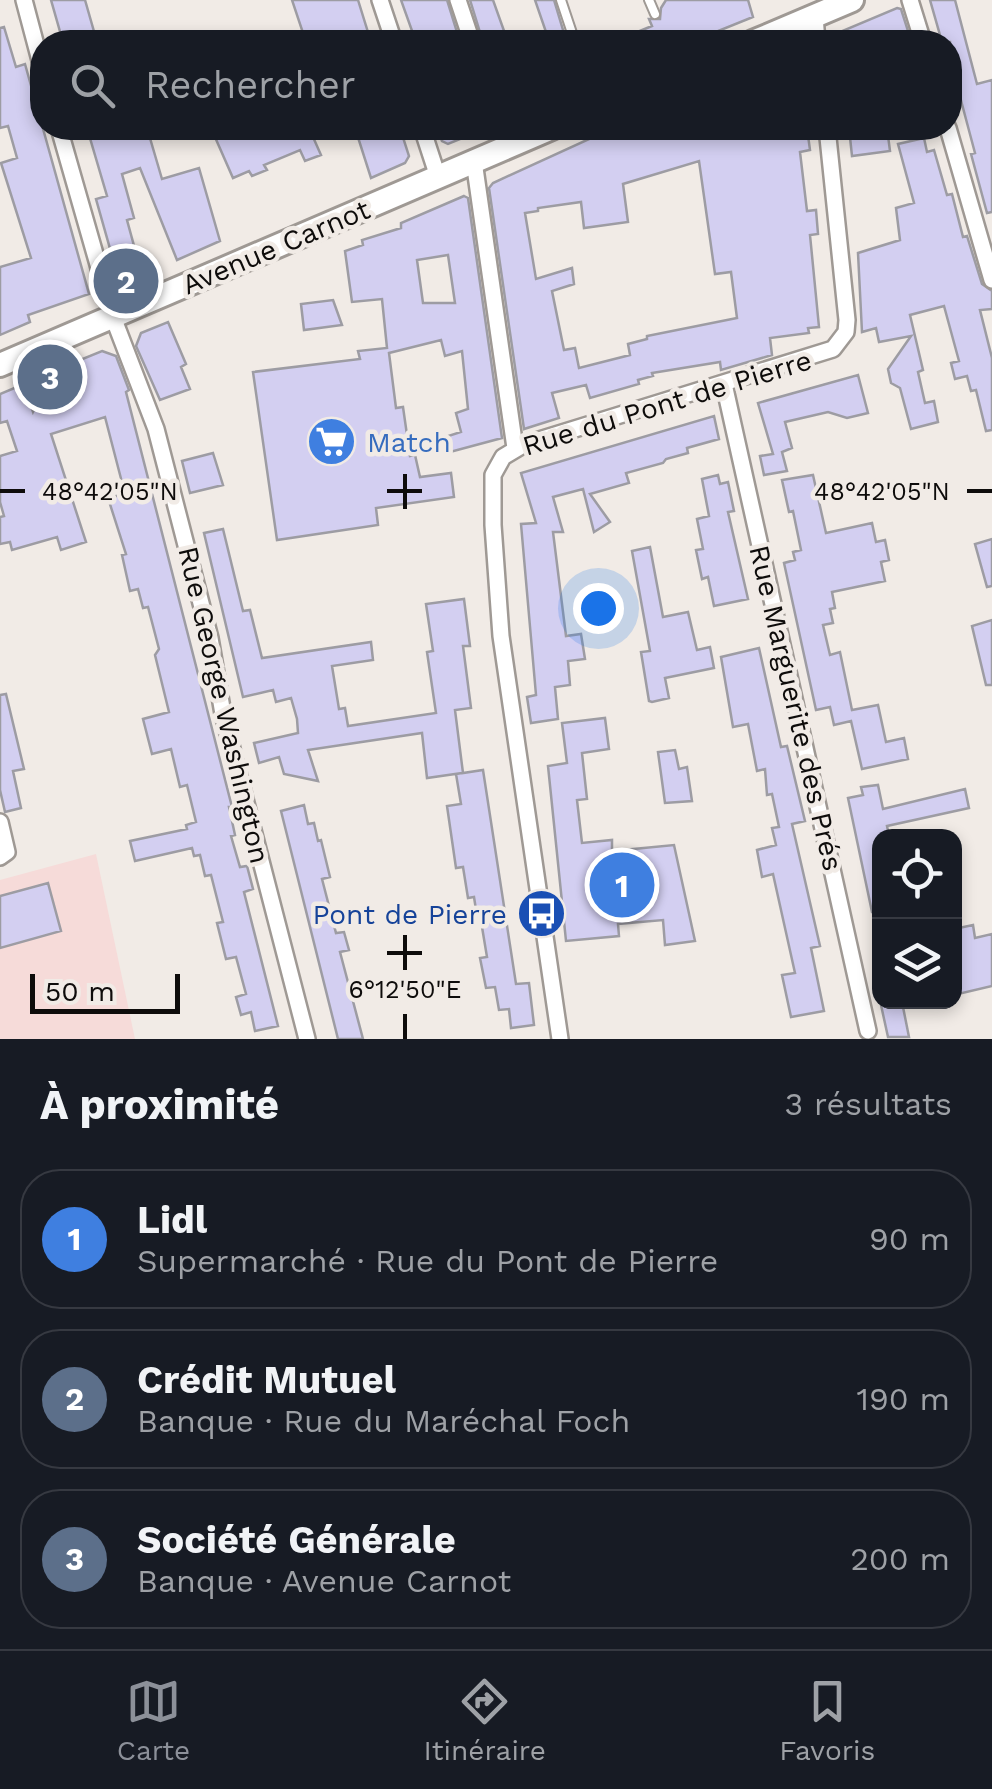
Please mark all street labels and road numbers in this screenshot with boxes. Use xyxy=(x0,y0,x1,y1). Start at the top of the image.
street label: Avenue Carnot xyxy=(177,193,375,301)
street label: Rue du Pont de Pierre xyxy=(519,343,815,463)
street label: Rue Marguerite des Prés xyxy=(742,542,850,874)
street label: Rue George Washington xyxy=(171,543,277,867)

